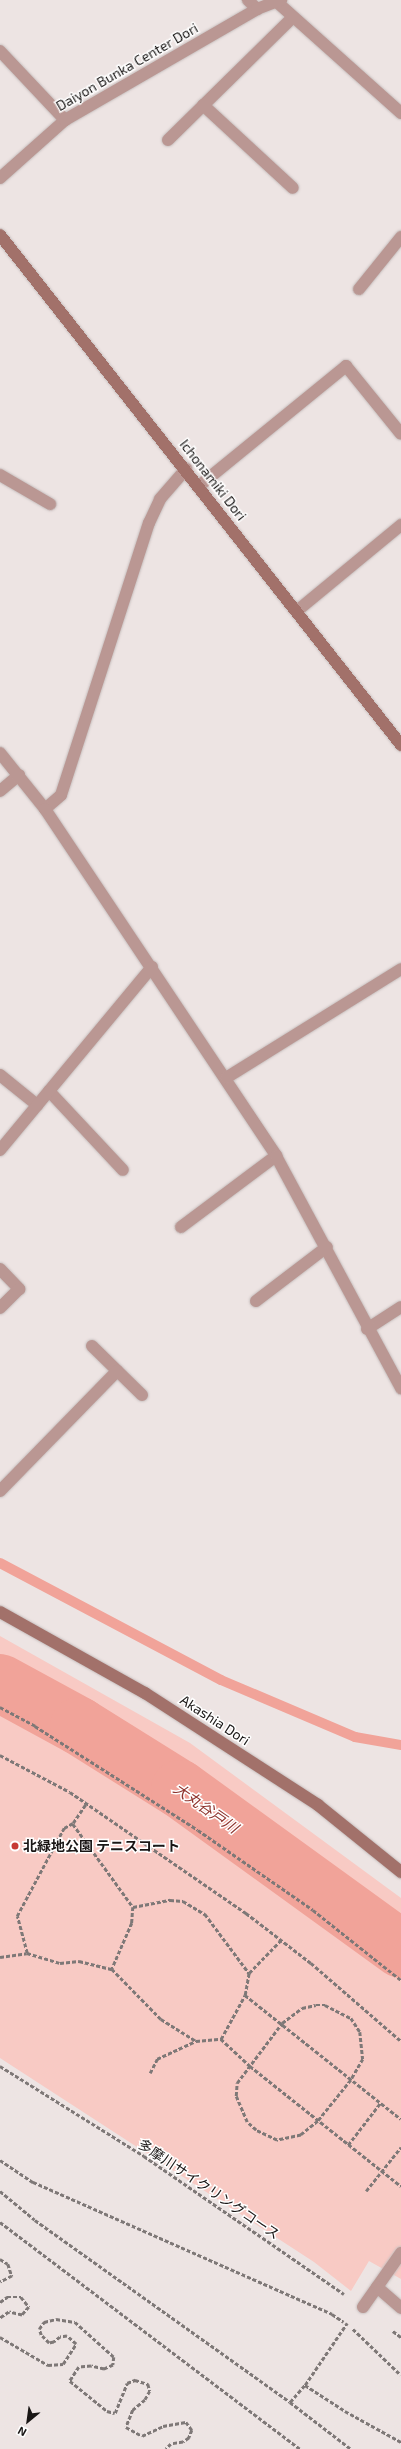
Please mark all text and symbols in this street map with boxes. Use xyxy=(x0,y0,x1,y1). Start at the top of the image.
street label: Daiyon Bunka Center Dori xyxy=(53,19,201,115)
street label: Ichonamiki Dori xyxy=(176,436,250,524)
street label: Akashia Dori xyxy=(177,1691,253,1749)
water label: 大丸谷戸川 xyxy=(170,1779,242,1837)
place label: 北緑地公園 テニスコート xyxy=(23,1838,180,1854)
marker: 北緑地公園 テニスコート xyxy=(10,1841,20,1851)
street label: 多摩川サイクリングコース xyxy=(135,2135,283,2243)
north arrow xyxy=(8,2401,48,2441)
text: N xyxy=(15,2424,29,2440)

